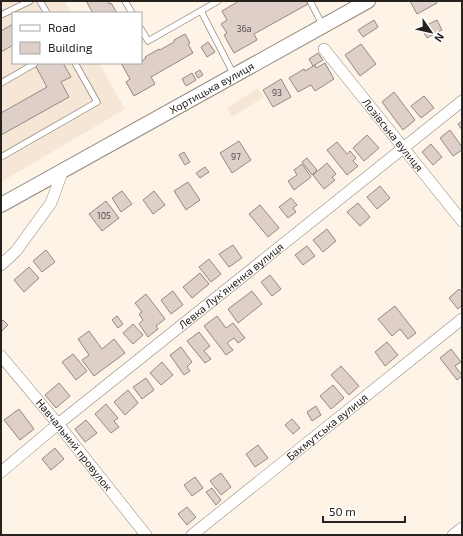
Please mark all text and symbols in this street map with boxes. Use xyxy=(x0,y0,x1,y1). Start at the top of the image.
legend xyxy=(12,12,142,64)
north arrow xyxy=(411,12,451,52)
text: Road xyxy=(48,20,76,34)
house number: 36а xyxy=(236,23,252,34)
text: N xyxy=(432,31,447,45)
text: Building xyxy=(48,40,93,54)
street label: Хортицька вулиця xyxy=(167,59,256,116)
house number: 93 xyxy=(272,87,282,98)
street label: Лозівська вулиця xyxy=(360,95,426,174)
house number: 97 xyxy=(231,151,241,162)
house number: 105 xyxy=(97,210,111,221)
street label: Левка Лук'яненка вулиця xyxy=(176,239,286,331)
street label: Бахмутська вулиця xyxy=(284,390,370,463)
street label: Навчальний провулок xyxy=(34,396,115,493)
scale bar xyxy=(323,498,405,524)
text: 50 m xyxy=(329,504,356,518)

